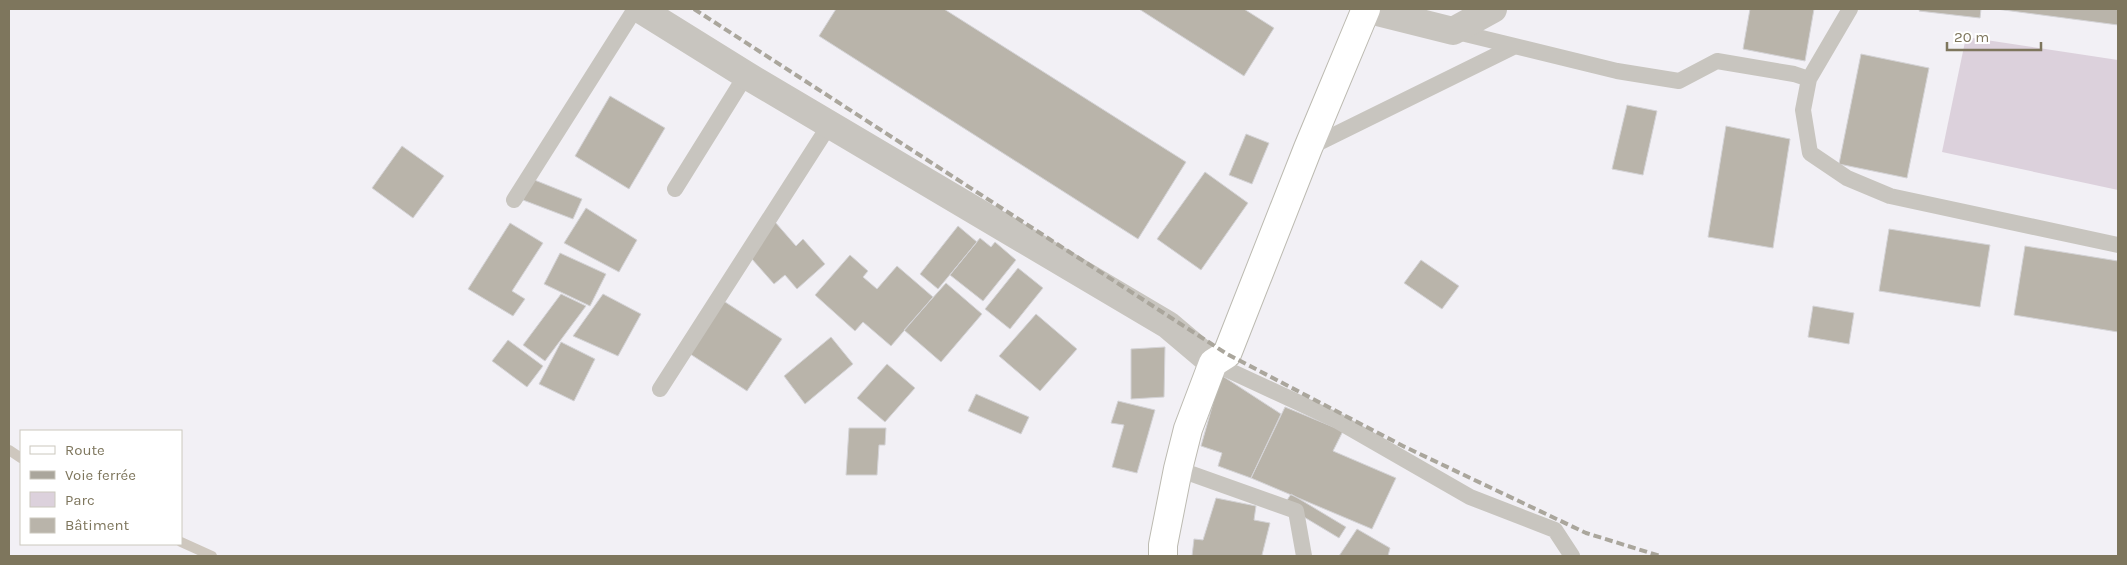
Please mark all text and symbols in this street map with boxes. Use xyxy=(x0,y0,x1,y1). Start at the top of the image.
scale bar xyxy=(1947,20,2041,52)
text: 20 m xyxy=(1954,28,1989,46)
legend xyxy=(20,430,182,545)
text: Route xyxy=(65,441,105,459)
text: Voie ferrée xyxy=(65,466,136,484)
text: Parc xyxy=(65,491,95,509)
text: Bâtiment xyxy=(65,516,129,534)

